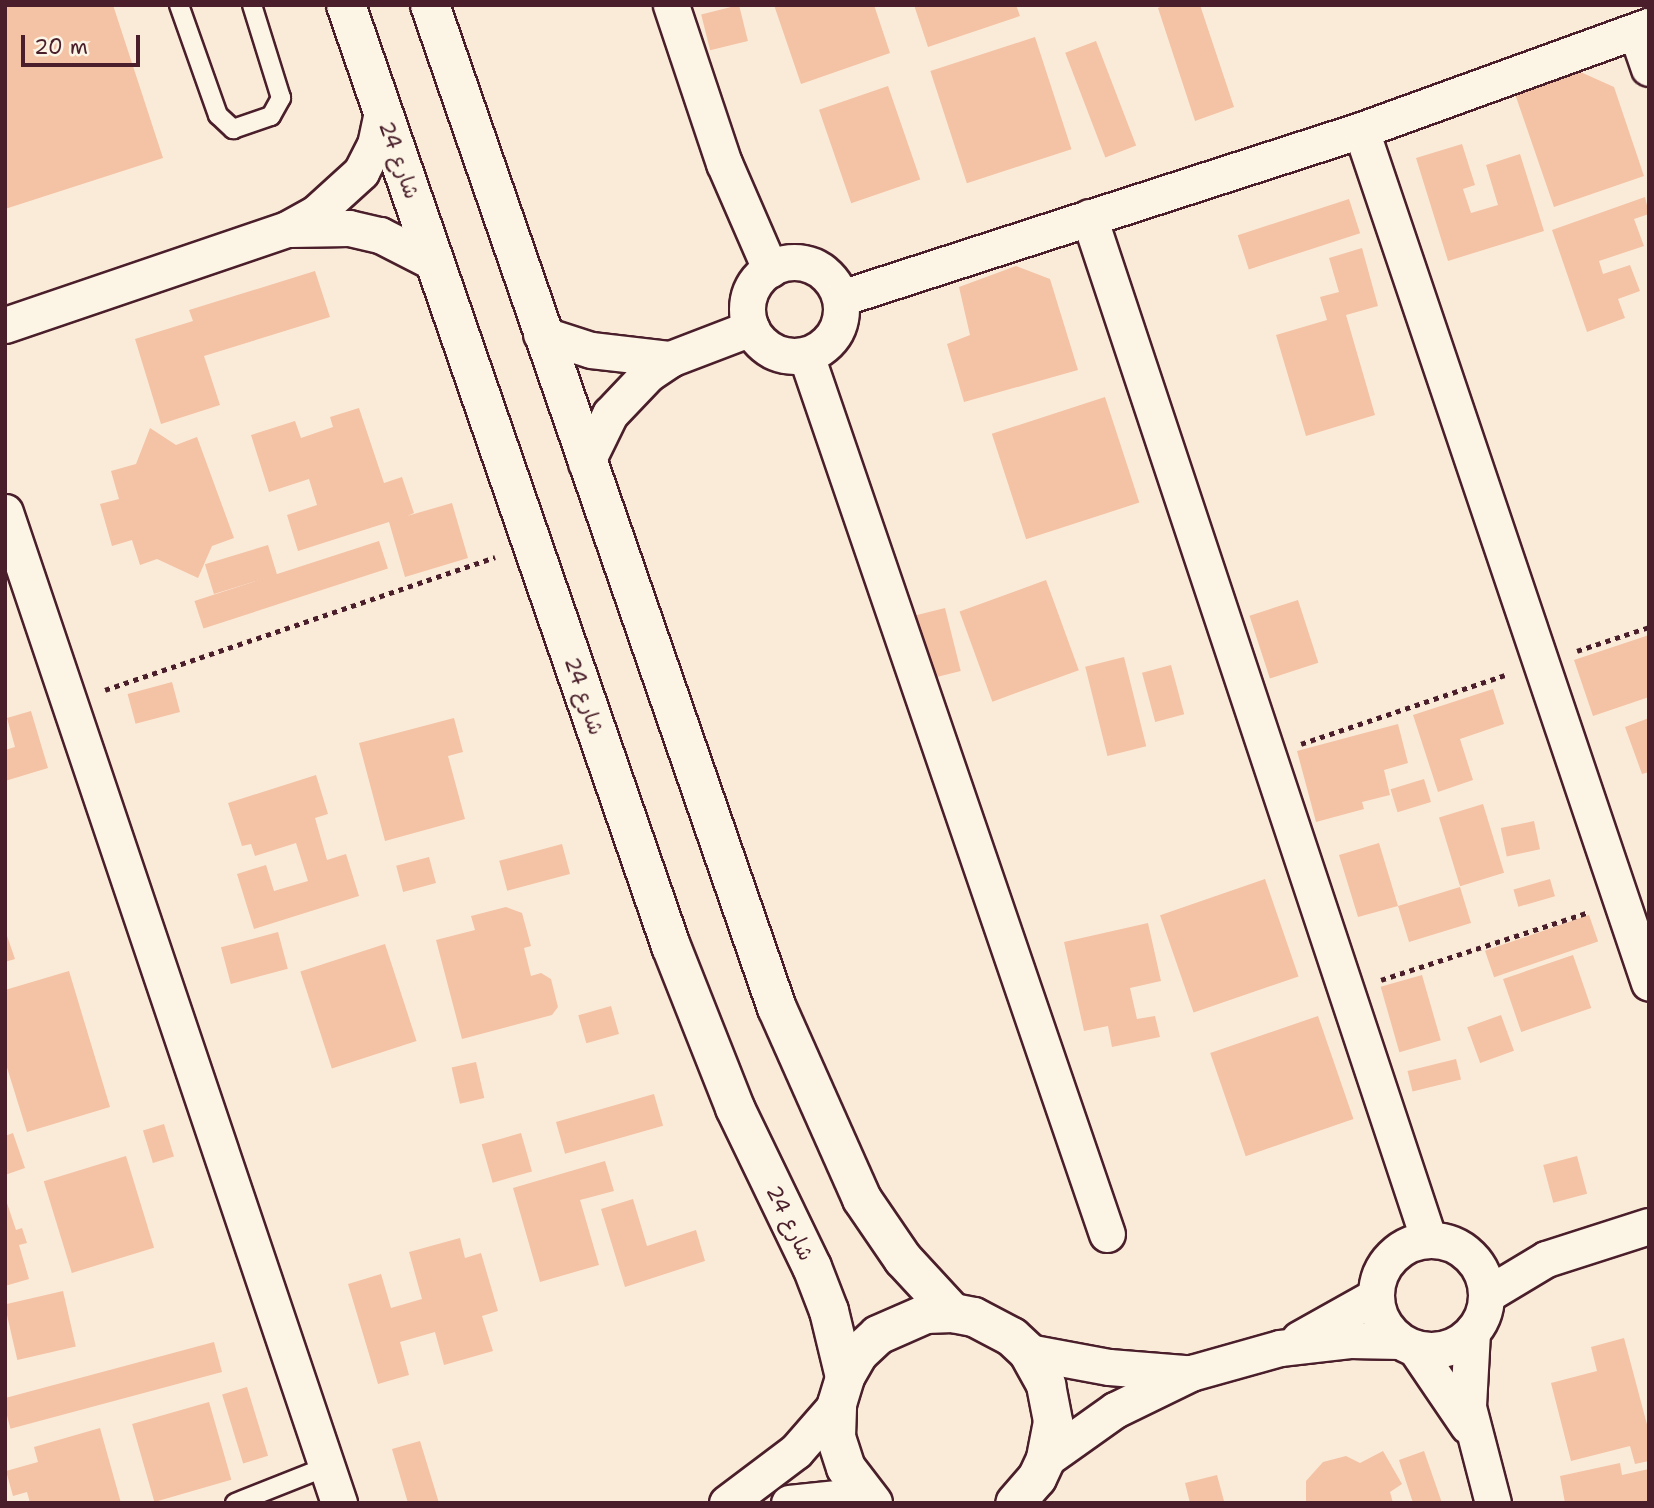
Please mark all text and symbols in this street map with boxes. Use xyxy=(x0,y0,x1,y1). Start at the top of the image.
scale bar xyxy=(24,21,144,65)
text: 20 m xyxy=(34,33,88,61)
street label: شارع 24 xyxy=(373,118,425,202)
street label: شارع 24 xyxy=(559,654,609,738)
street label: شارع 24 xyxy=(761,1181,819,1265)

